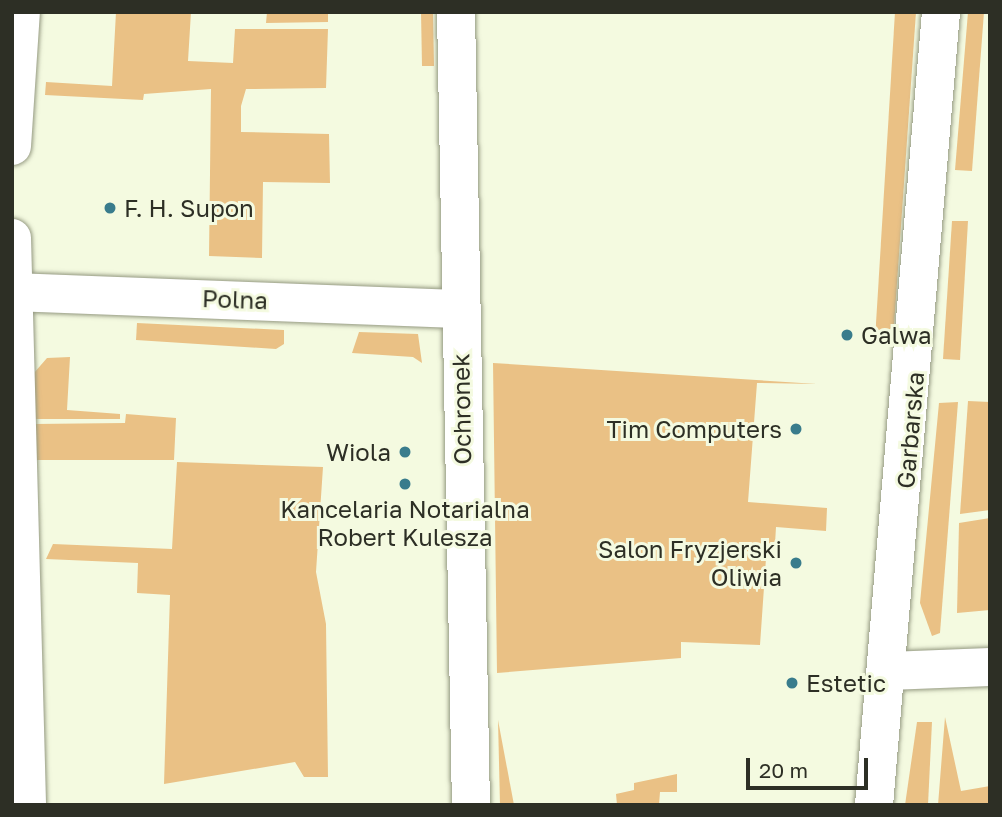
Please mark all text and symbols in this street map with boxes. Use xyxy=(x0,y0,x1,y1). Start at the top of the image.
place label: F. H. Supon xyxy=(124,194,254,222)
marker: F. H. Supon xyxy=(102,200,118,216)
street label: Polna xyxy=(202,283,268,315)
place label: Galwa xyxy=(861,321,931,349)
marker: Galwa xyxy=(839,327,855,343)
street label: Ochronek xyxy=(446,353,476,465)
street label: Garbarska xyxy=(891,370,929,490)
place label: Tim Computers xyxy=(607,415,782,443)
marker: Tim Computers xyxy=(788,421,804,437)
place label: Wiola xyxy=(326,438,391,466)
marker: Wiola xyxy=(397,444,413,460)
marker: Kancelaria Notarialna Robert Kulesza xyxy=(397,476,413,492)
place label: Kancelaria Notarialna Robert Kulesza xyxy=(280,495,530,551)
place label: Salon Fryzjerski Oliwia xyxy=(598,535,782,591)
marker: Salon Fryzjerski Oliwia xyxy=(788,555,804,571)
place label: Estetic xyxy=(806,669,886,697)
marker: Estetic xyxy=(784,675,800,691)
scale bar xyxy=(750,744,872,788)
text: 20 m xyxy=(759,757,808,783)

